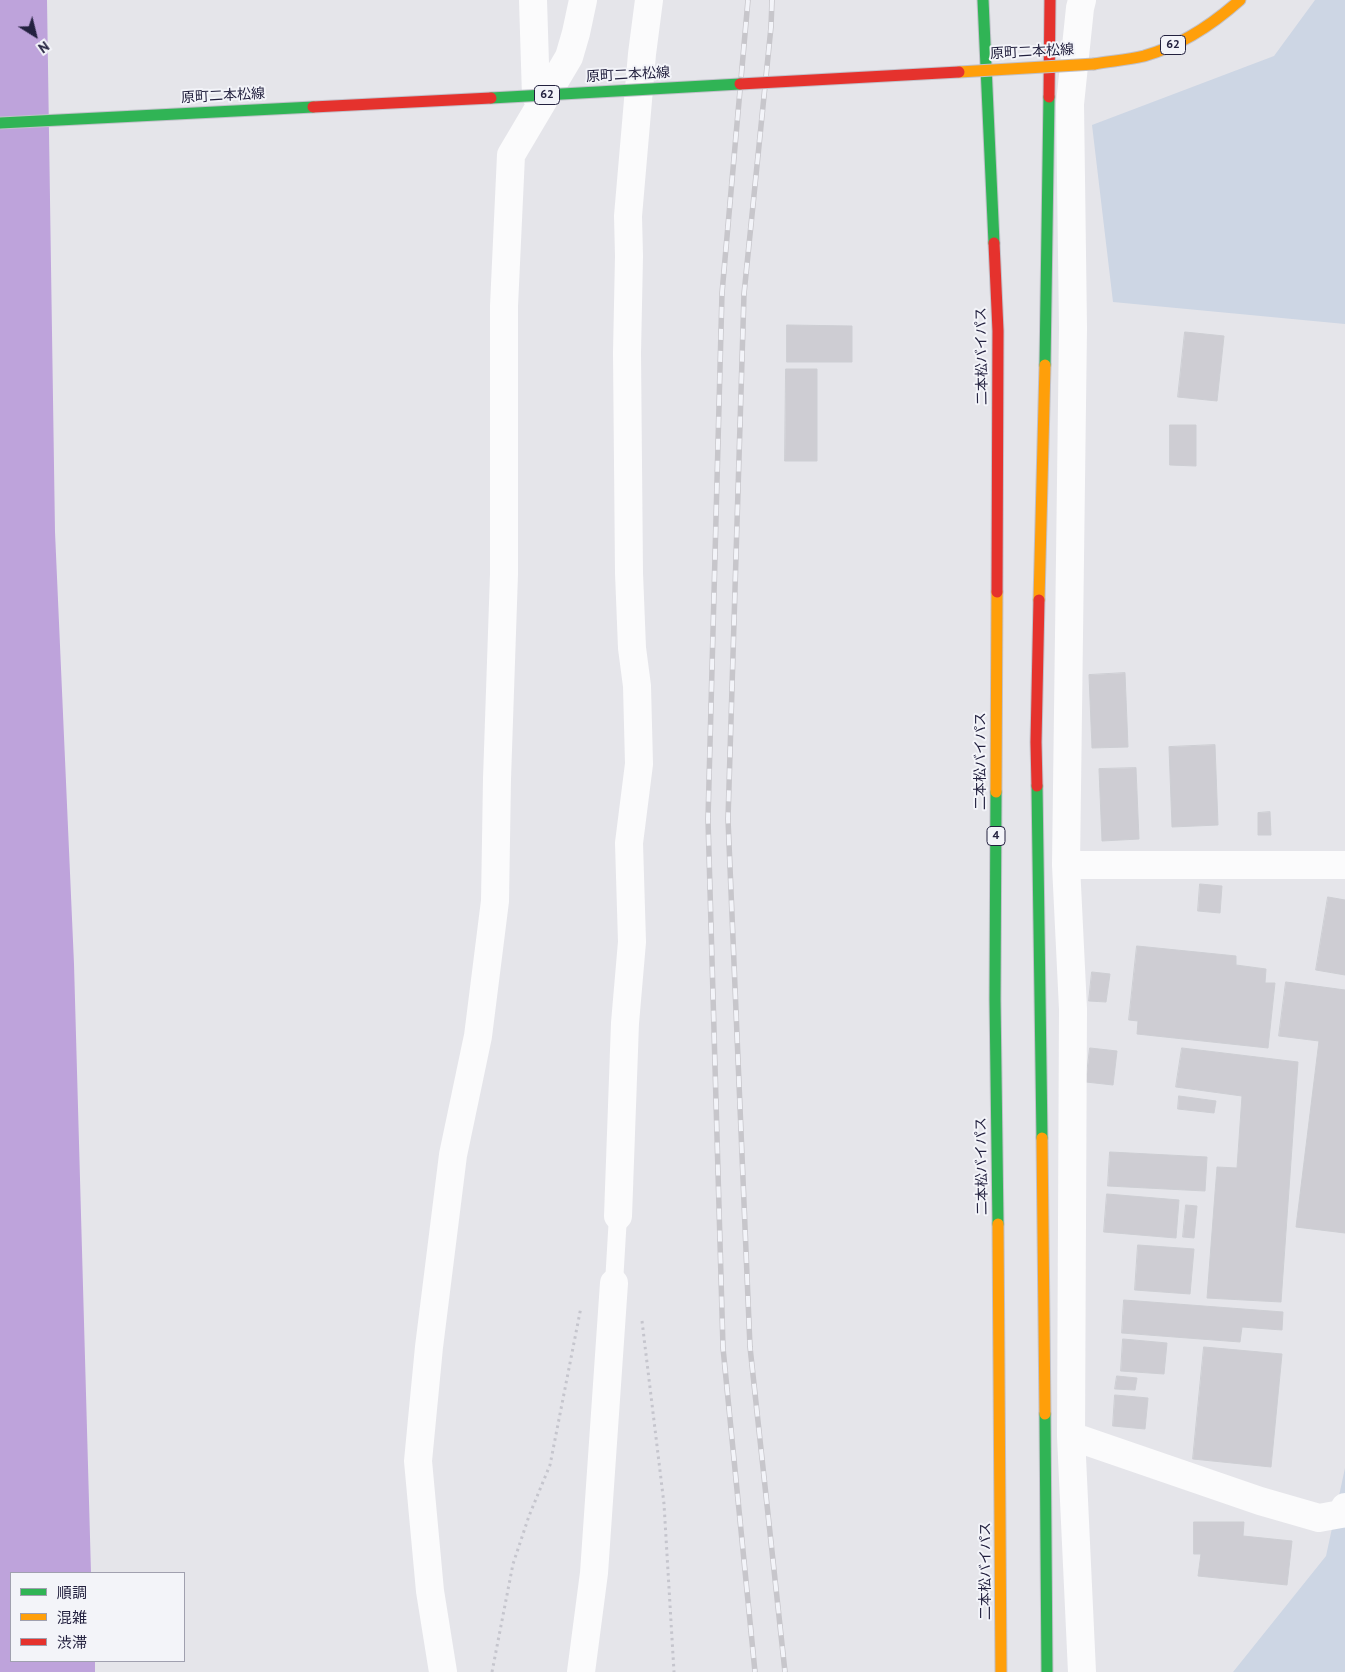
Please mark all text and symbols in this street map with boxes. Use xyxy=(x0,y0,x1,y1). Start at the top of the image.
north arrow xyxy=(10,10,60,60)
road number: 62 xyxy=(1160,36,1186,54)
text: N xyxy=(35,37,53,57)
street label: 原町二本松線 xyxy=(990,41,1074,63)
street label: 原町二本松線 xyxy=(586,64,670,86)
street label: 原町二本松線 xyxy=(181,85,265,107)
road number: 62 xyxy=(534,86,560,104)
street label: 二本松バイパス xyxy=(973,307,991,405)
street label: 二本松バイパス xyxy=(973,712,989,810)
road number: 4 xyxy=(987,826,1005,846)
street label: 二本松バイパス xyxy=(973,1117,991,1215)
street label: 二本松バイパス xyxy=(978,1522,994,1620)
legend xyxy=(10,1572,185,1662)
text: 順調 xyxy=(57,1583,87,1602)
text: 混雑 xyxy=(57,1608,87,1627)
text: 渋滞 xyxy=(57,1633,87,1652)

